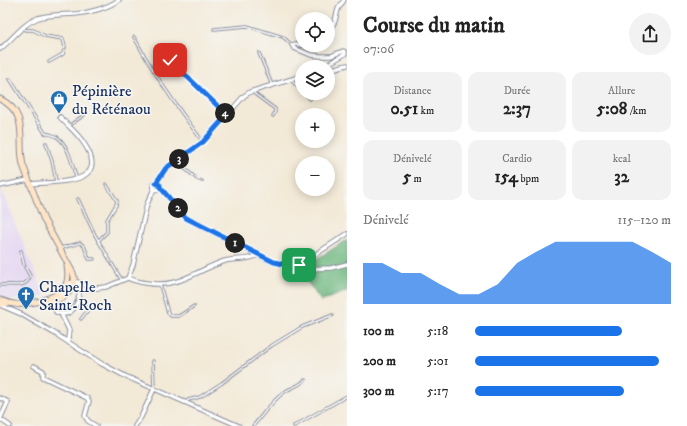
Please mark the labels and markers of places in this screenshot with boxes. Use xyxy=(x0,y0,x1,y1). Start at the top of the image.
pin xyxy=(153,43,187,77)
place label: Pépinière du Réténaou xyxy=(72,81,151,119)
shop icon: Pépinière du Réténaou xyxy=(49,89,69,114)
pin: 4 xyxy=(215,103,235,123)
pin: 3 xyxy=(169,149,189,169)
pin: 2 xyxy=(168,198,188,218)
pin: 1 xyxy=(225,233,245,253)
pin xyxy=(282,248,316,282)
place label: Chapelle Saint-Roch xyxy=(39,277,112,315)
church icon: Chapelle Saint-Roch xyxy=(16,285,36,310)

